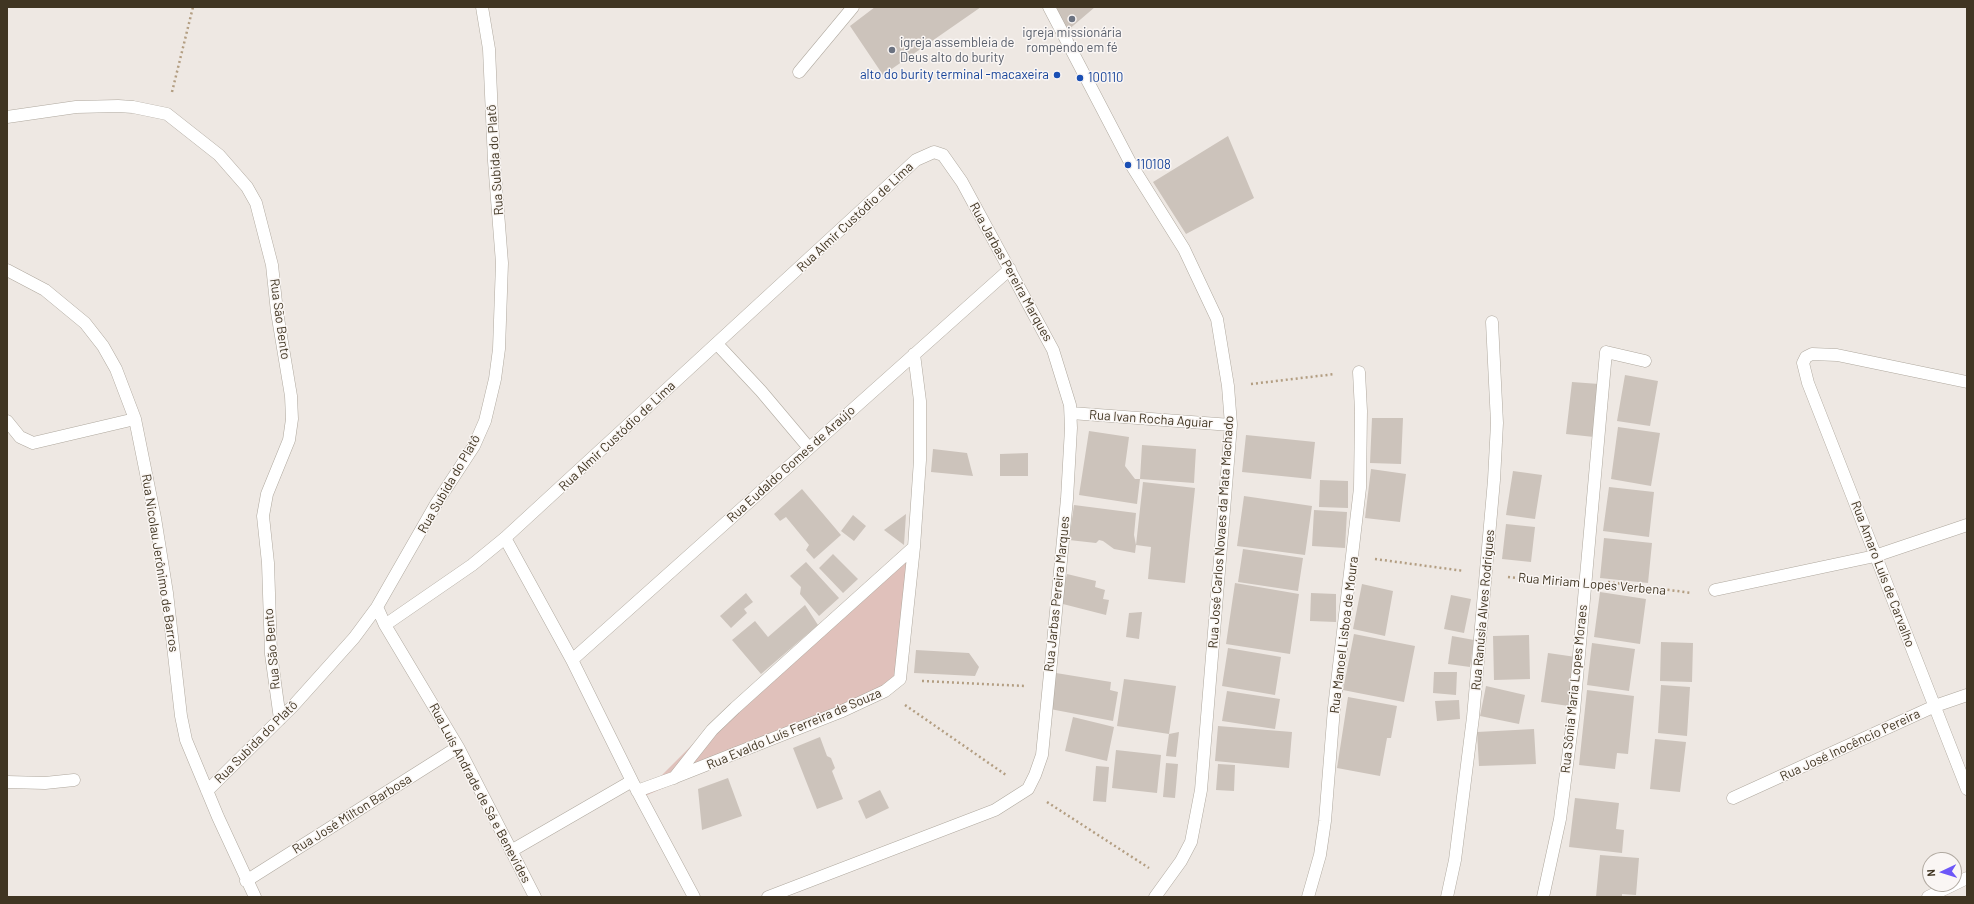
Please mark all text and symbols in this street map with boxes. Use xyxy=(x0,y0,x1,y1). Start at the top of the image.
marker: igreja missionária rompendo em fé xyxy=(1067,14,1077,24)
place label: igreja missionária rompendo em fé xyxy=(1022,25,1122,56)
place label: igreja assembleia de Deus alto do burity xyxy=(900,35,1015,66)
marker: igreja assembleia de Deus alto do burity xyxy=(887,45,897,55)
place label: alto do burity terminal -macaxeira xyxy=(860,67,1049,83)
marker: alto do burity terminal -macaxeira xyxy=(1052,70,1062,80)
place label: 100110 xyxy=(1088,70,1123,86)
marker: 100110 xyxy=(1075,73,1085,83)
street label: Rua Subida do Platô xyxy=(483,104,507,216)
place label: 110108 xyxy=(1136,157,1171,173)
street label: Rua Almir Custódio de Lima xyxy=(793,159,917,275)
marker: 110108 xyxy=(1123,160,1133,170)
street label: Rua Jarbas Pereira Marques xyxy=(966,200,1056,344)
street label: Rua São Bento xyxy=(267,277,293,361)
street label: Rua Almir Custódio de Lima xyxy=(555,378,679,494)
street label: Rua Eudaldo Gomes de Araújo xyxy=(724,402,858,526)
street label: Rua Ivan Rocha Aguiar xyxy=(1089,407,1213,431)
street label: Rua José Carlos Novaes da Mata Machado xyxy=(1205,415,1237,649)
street label: Rua Subida do Platô xyxy=(414,432,484,536)
street label: Rua Nicolau Jerônimo de Barros xyxy=(138,473,182,653)
street label: Rua Amaro Luís de Carvalho xyxy=(1848,499,1918,649)
street label: Rua Jarbas Pereira Marques xyxy=(1041,515,1073,673)
street label: Rua Ranúsia Alves Rodrigues xyxy=(1468,529,1498,691)
street label: Rua Manoel Lisboa de Moura xyxy=(1327,556,1361,714)
street label: Rua Miriam Lopes Verbena xyxy=(1517,570,1667,598)
street label: Rua Sônia Maria Lopes Moraes xyxy=(1557,604,1591,774)
street label: Rua São Bento xyxy=(261,608,283,690)
street label: Rua Evaldo Luís Ferreira de Souza xyxy=(704,685,884,773)
street label: Rua Subida do Platô xyxy=(211,697,301,787)
street label: Rua Luís Andrade de Sá e Benevides xyxy=(426,700,534,886)
street label: Rua José Inocêncio Pereira xyxy=(1777,706,1923,784)
street label: Rua José Milton Barbosa xyxy=(289,771,415,857)
north arrow xyxy=(1922,852,1962,892)
text: N xyxy=(1924,869,1937,877)

